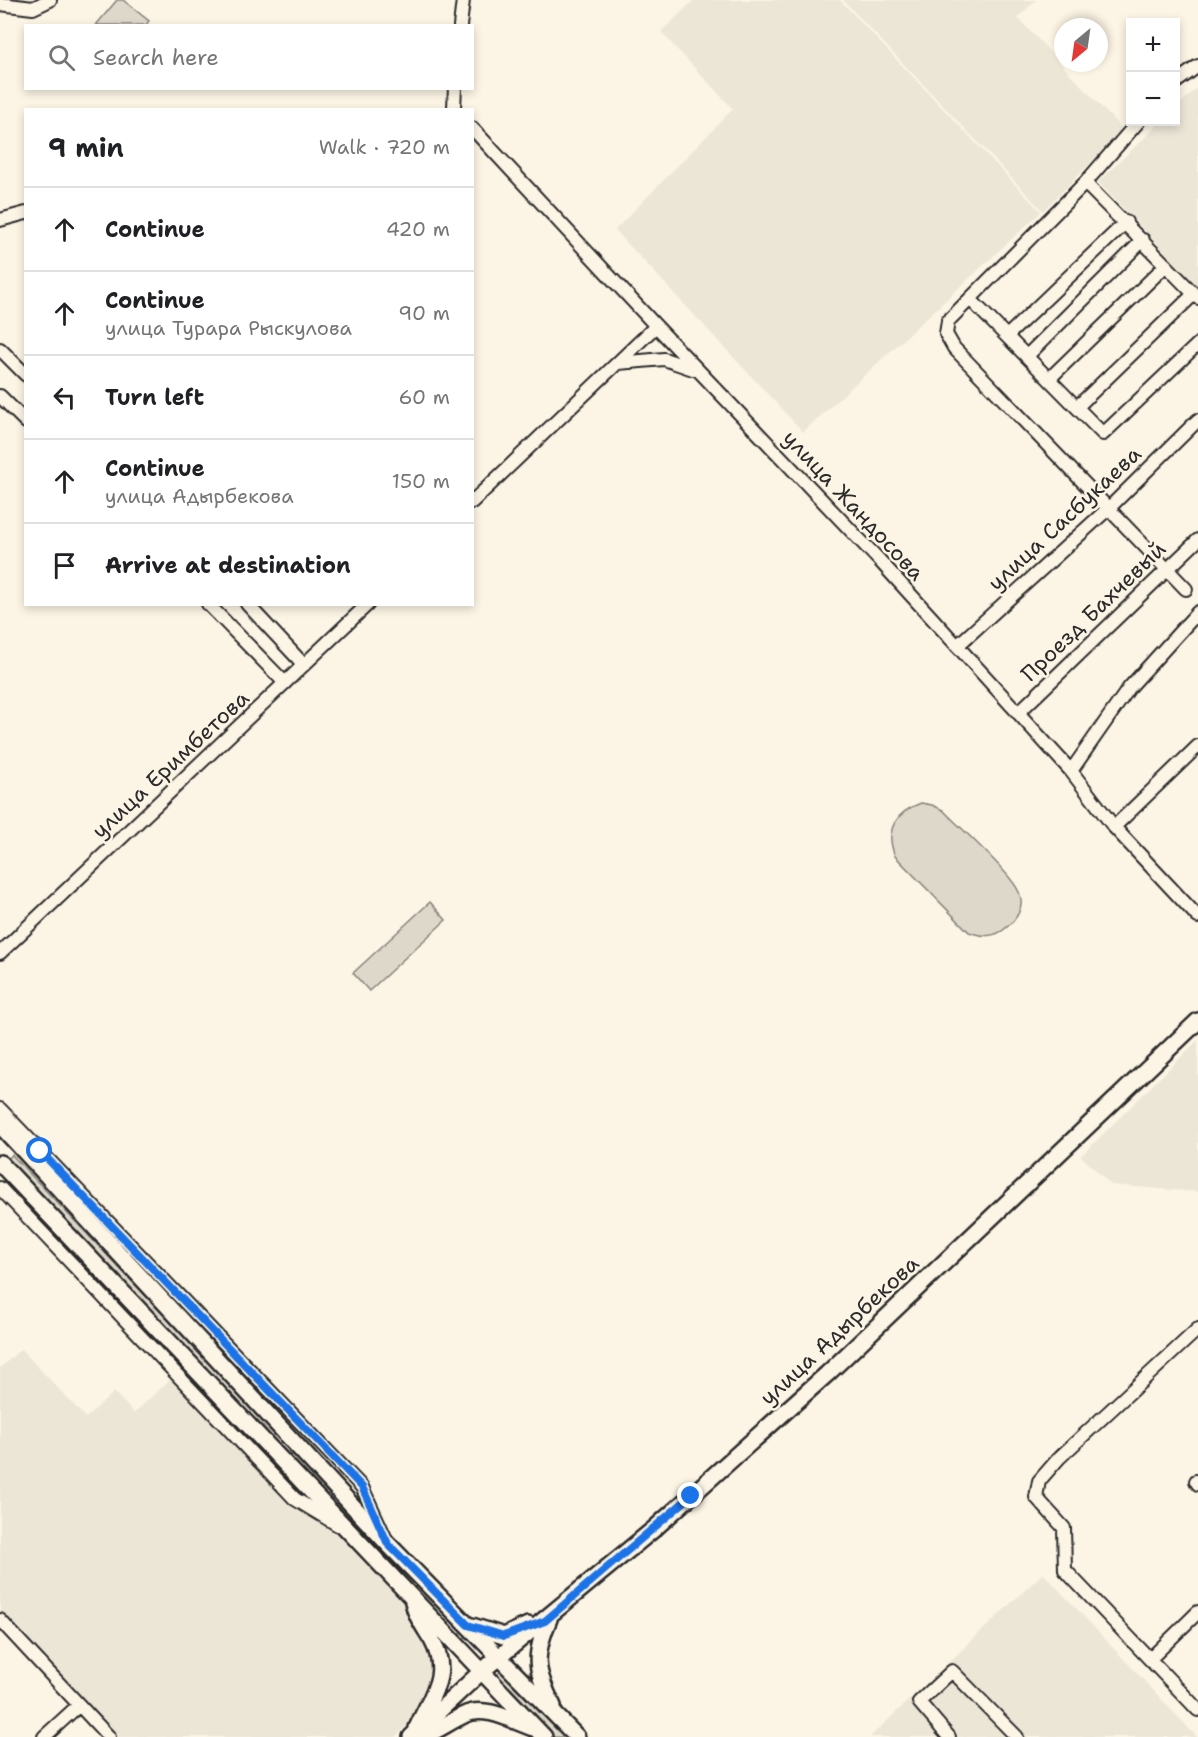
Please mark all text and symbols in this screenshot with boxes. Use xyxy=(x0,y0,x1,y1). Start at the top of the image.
north arrow xyxy=(1054,18,1108,72)
map controls xyxy=(1126,18,1180,126)
button: + xyxy=(1126,18,1180,72)
search box xyxy=(24,24,474,90)
icon: search xyxy=(45,41,78,74)
text: Search here xyxy=(93,43,219,72)
button: − xyxy=(1126,72,1180,126)
text: 9 min xyxy=(48,130,124,165)
text: Walk · 720 m xyxy=(319,134,450,160)
icon: ahead xyxy=(48,213,81,246)
text: Continue xyxy=(105,215,205,244)
text: 420 m xyxy=(386,216,450,242)
text: Continue xyxy=(105,286,205,315)
icon: ahead xyxy=(48,297,81,330)
text: 90 m xyxy=(398,300,450,326)
text: улица Турара Рыскулова xyxy=(105,315,352,341)
icon: left xyxy=(48,381,81,414)
text: Turn left xyxy=(105,383,204,412)
text: 60 m xyxy=(398,384,450,410)
street label: улица Жандосова xyxy=(776,424,931,587)
street label: улица Сасбукаева xyxy=(981,439,1147,597)
text: Continue xyxy=(105,454,205,483)
icon: ahead xyxy=(48,465,81,498)
text: 150 m xyxy=(392,468,450,494)
text: улица Адырбекова xyxy=(105,483,294,509)
street label: Проезд Бахчевый xyxy=(1015,535,1172,688)
icon: arrive xyxy=(48,549,81,582)
text: Arrive at destination xyxy=(105,551,351,580)
street label: улица Еримбетова xyxy=(85,684,255,845)
route start xyxy=(26,1137,52,1163)
street label: улица Адырбекова xyxy=(754,1249,925,1412)
route end xyxy=(677,1482,703,1508)

